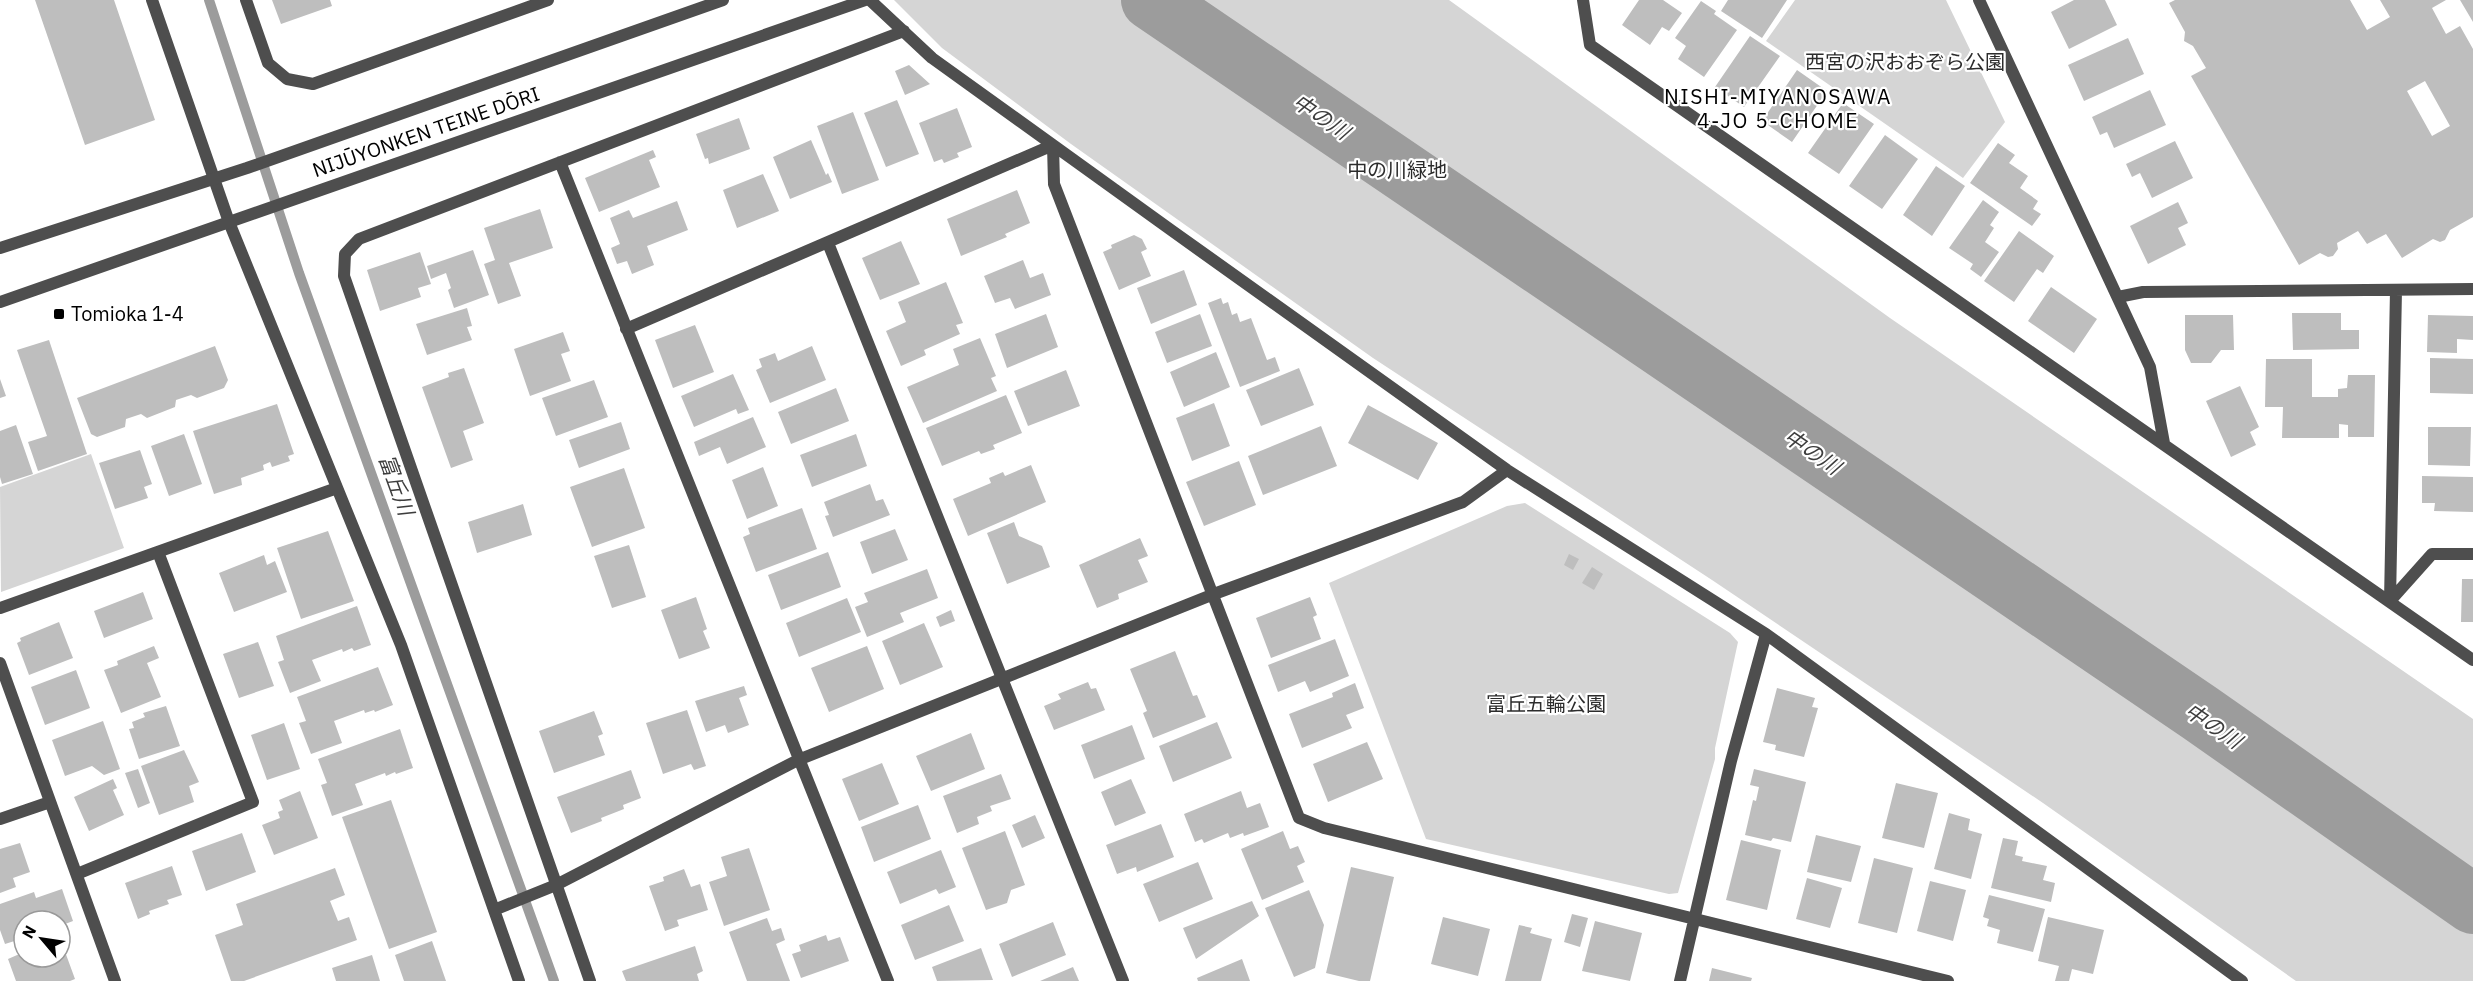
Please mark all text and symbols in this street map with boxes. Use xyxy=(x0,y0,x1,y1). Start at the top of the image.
park label: 西宮の沢おおぞら公園 xyxy=(1805,48,2005,75)
street label: NIJŪYONKEN TEINE DŌRI xyxy=(309,80,543,183)
district label: NISHI-MIYANOSAWA 4-JO 5-CHOME xyxy=(1664,82,1892,134)
water label: 中の川 xyxy=(1288,87,1357,147)
park label: 中の川緑地 xyxy=(1347,156,1447,183)
place label: Tomioka 1-4 xyxy=(71,300,184,327)
marker: Tomioka 1-4 xyxy=(52,307,66,321)
water label: 中の川 xyxy=(1779,422,1848,482)
water label: 富丘川 xyxy=(373,450,422,521)
park label: 富丘五輪公園 xyxy=(1486,690,1606,717)
water label: 中の川 xyxy=(2180,696,2249,756)
north arrow xyxy=(12,909,72,969)
text: N xyxy=(17,922,40,942)

